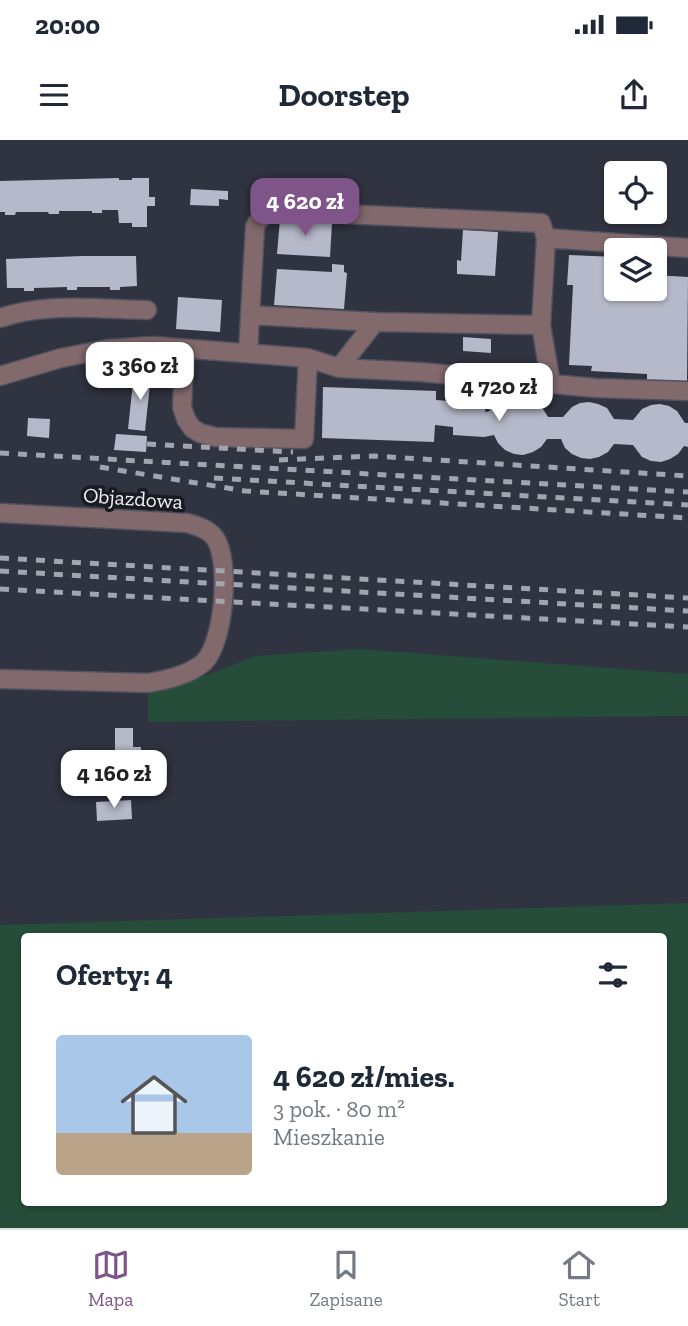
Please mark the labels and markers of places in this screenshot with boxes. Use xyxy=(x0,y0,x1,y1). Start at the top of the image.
pin: 4 620 zł xyxy=(233,178,377,238)
pin: 3 360 zł xyxy=(68,342,212,402)
pin: 4 720 zł xyxy=(427,364,571,423)
pin: 4 160 zł xyxy=(42,750,186,810)

